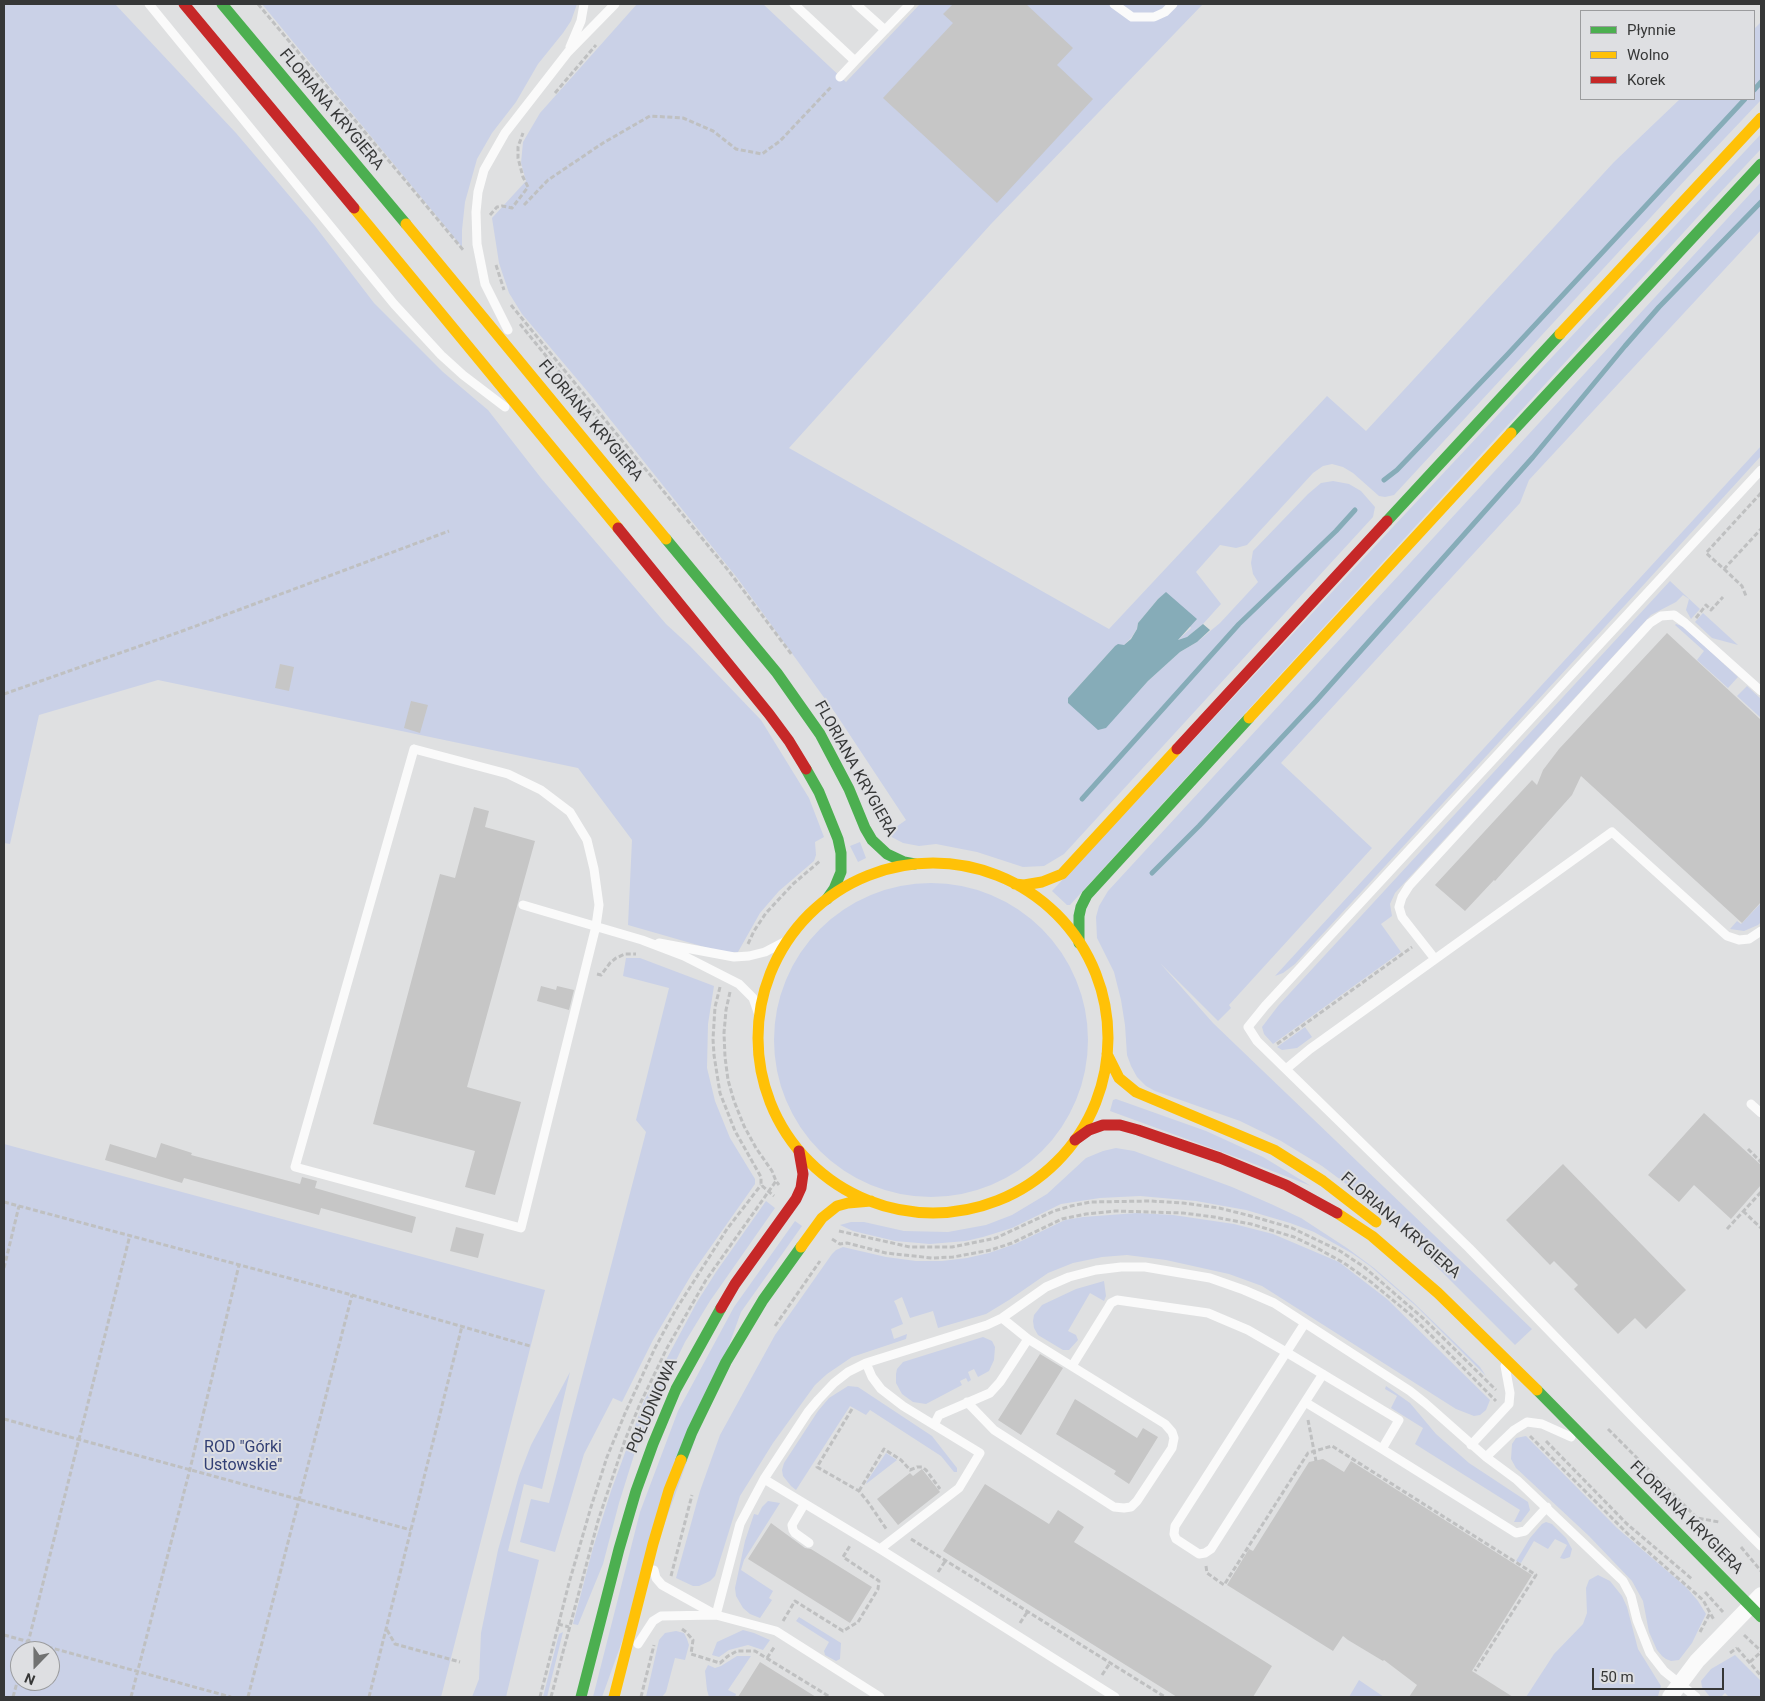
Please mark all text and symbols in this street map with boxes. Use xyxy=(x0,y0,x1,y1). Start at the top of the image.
legend xyxy=(1580,10,1755,100)
text: Płynnie xyxy=(1627,21,1676,39)
street label: FLORIANA KRYGIERA xyxy=(275,46,387,174)
text: Wolno xyxy=(1627,46,1669,64)
text: Korek xyxy=(1627,71,1665,89)
street label: FLORIANA KRYGIERA xyxy=(534,357,646,485)
street label: FLORIANA KRYGIERA xyxy=(810,698,900,840)
street label: FLORIANA KRYGIERA xyxy=(1336,1169,1464,1283)
street label: POŁUDNIOWA xyxy=(624,1356,682,1456)
park label: ROD "Górki Ustowskie" xyxy=(204,1438,282,1476)
street label: FLORIANA KRYGIERA xyxy=(1625,1457,1747,1579)
north arrow xyxy=(10,1641,60,1691)
scale bar xyxy=(1595,1658,1728,1690)
text: 50 m xyxy=(1600,1668,1634,1686)
text: N xyxy=(22,1670,37,1688)

